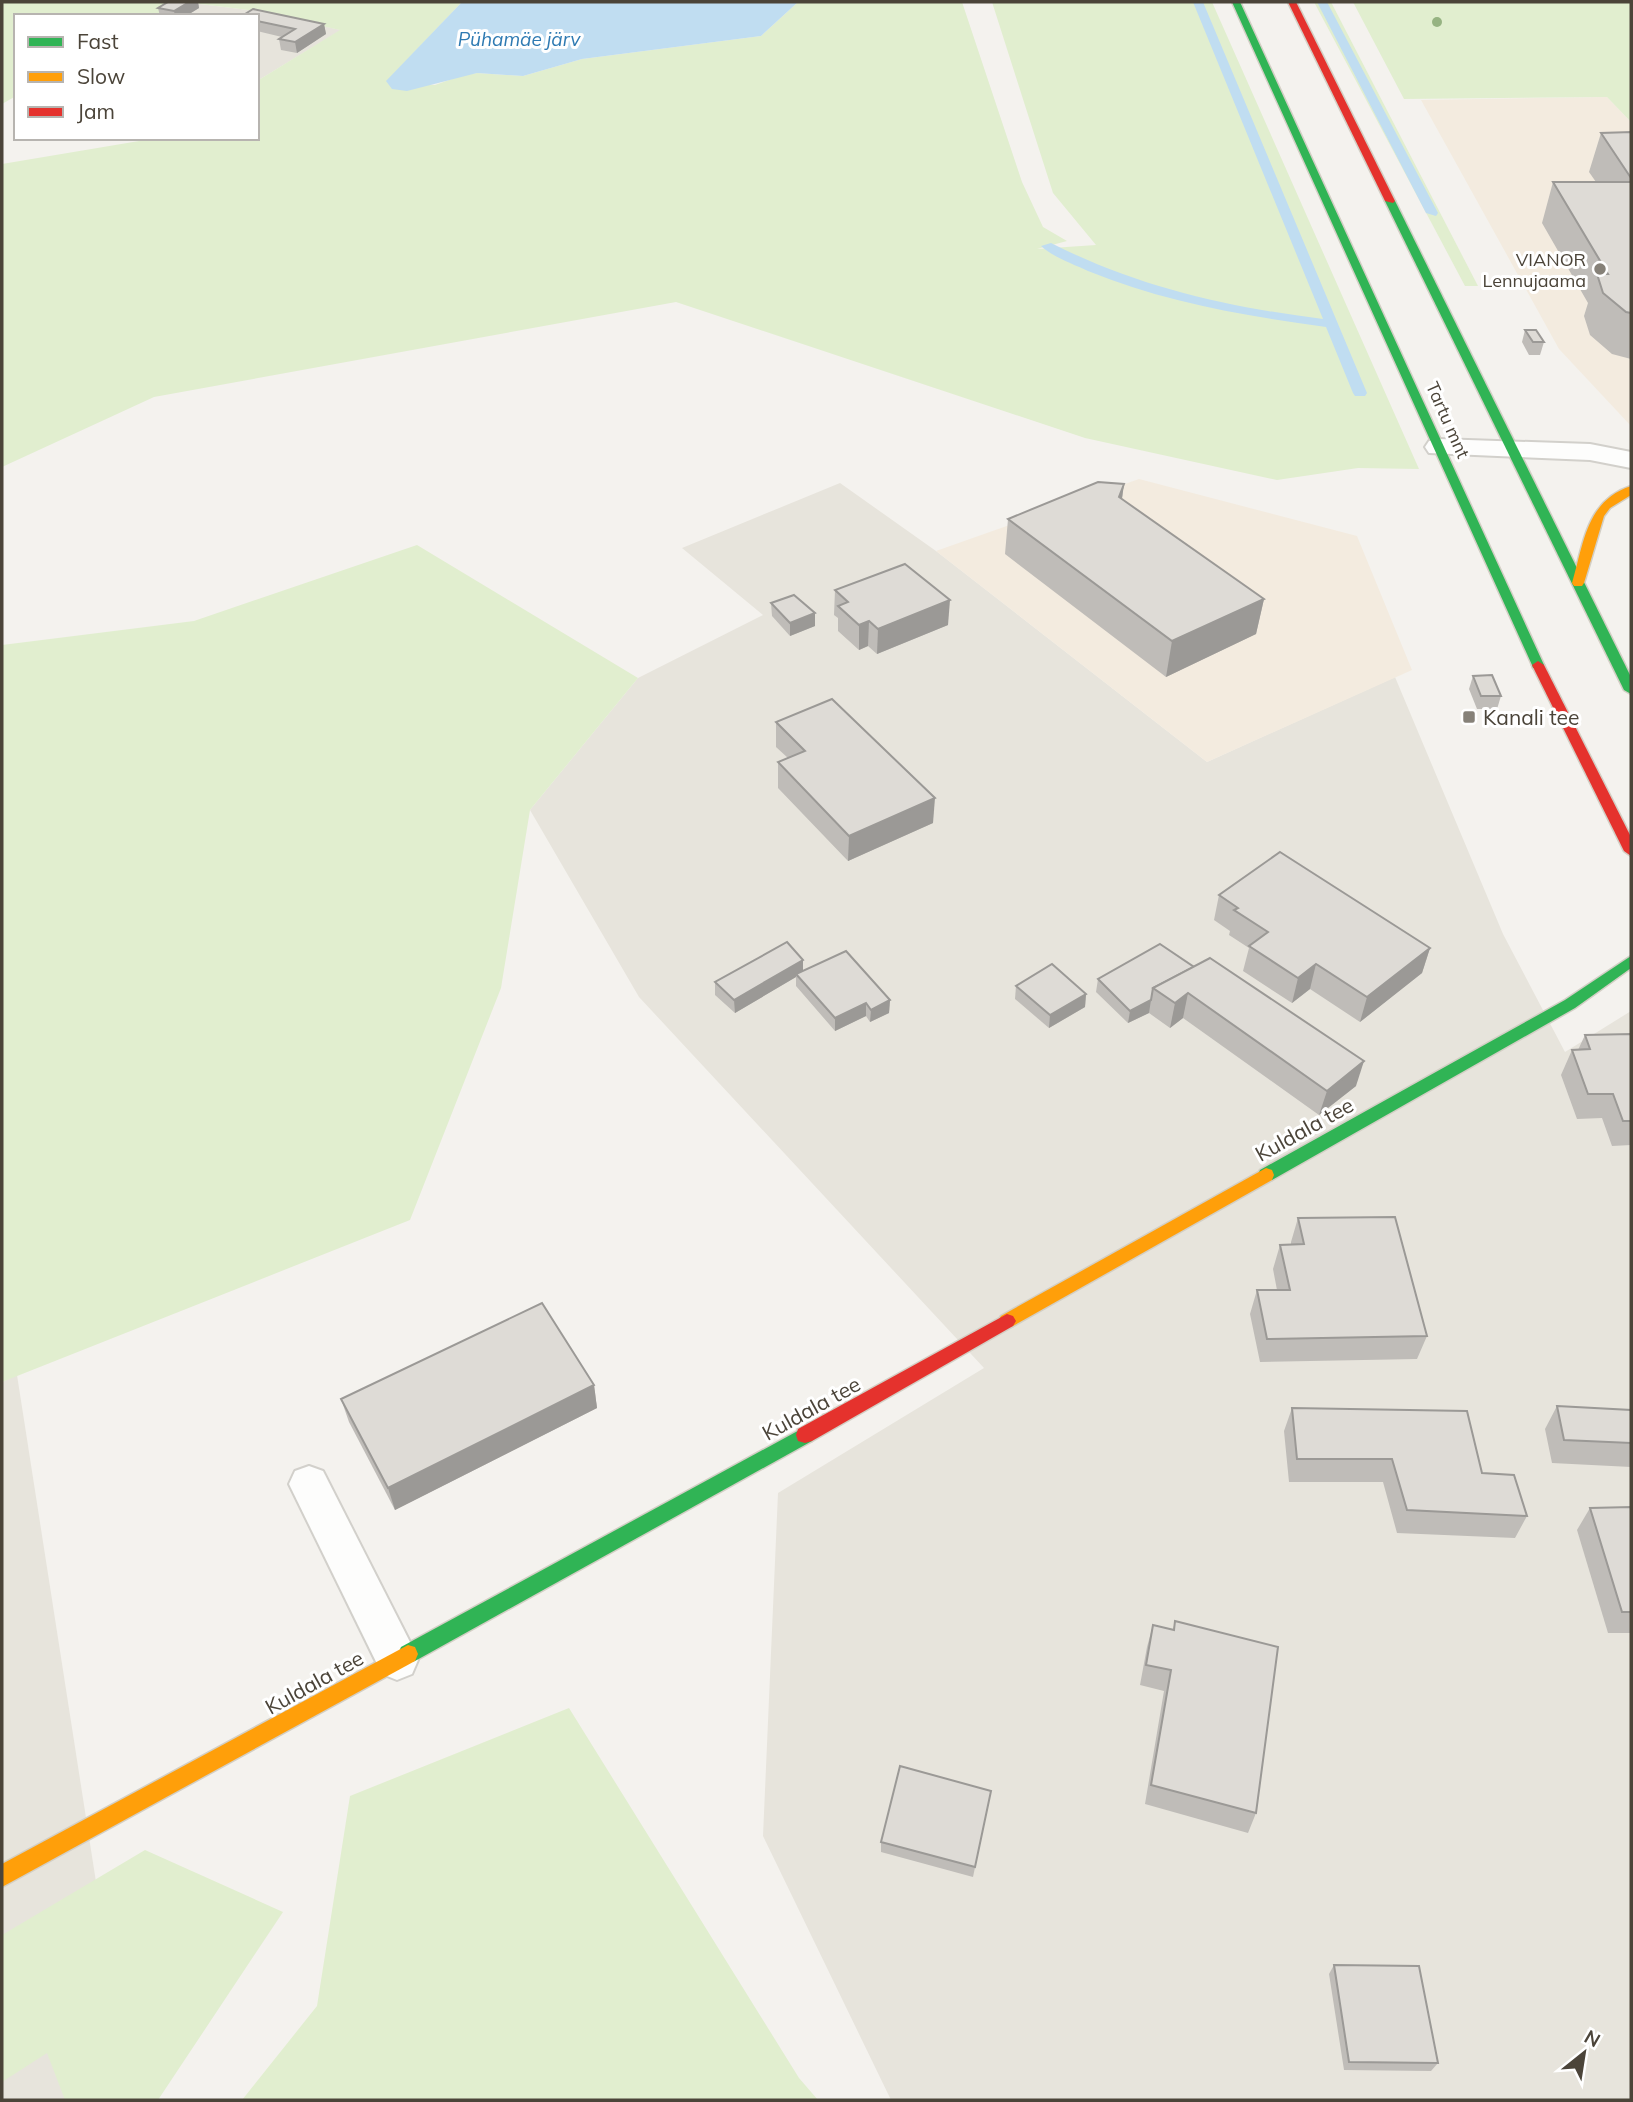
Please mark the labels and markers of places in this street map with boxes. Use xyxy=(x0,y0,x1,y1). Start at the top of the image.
place label: VIANOR Lennujaama xyxy=(1483,248,1586,292)
marker: VIANOR Lennujaama xyxy=(1592,261,1608,277)
place label: Kanali tee xyxy=(1483,704,1579,730)
marker: Kanali tee xyxy=(1461,709,1477,725)

